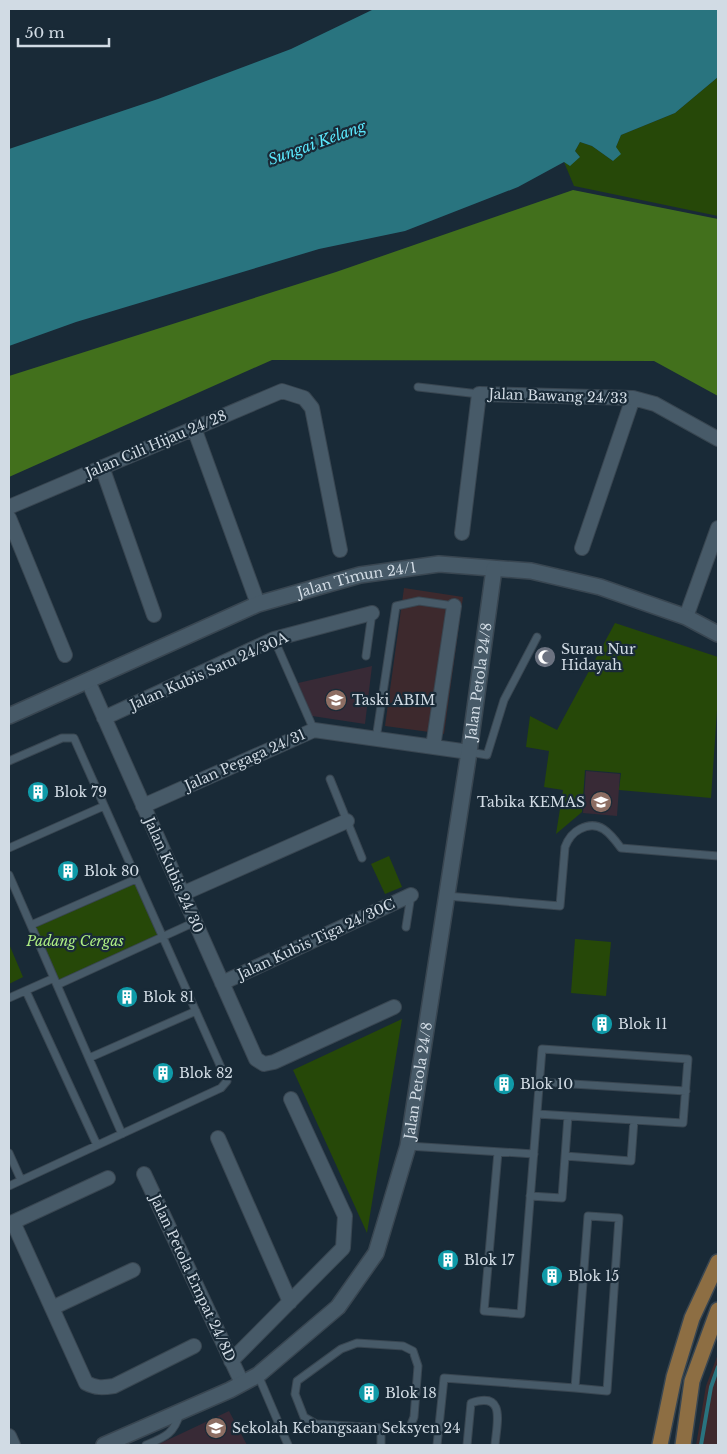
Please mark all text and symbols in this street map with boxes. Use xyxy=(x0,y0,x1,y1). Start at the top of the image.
scale bar xyxy=(18,15,109,47)
text: 50 m xyxy=(25,23,65,42)
water label: Sungai Kelang xyxy=(265,116,369,169)
street label: Jalan Bawang 24/33 xyxy=(486,385,628,407)
street label: Jalan Cili Hijau 24/28 xyxy=(81,406,229,483)
street label: Jalan Timun 24/1 xyxy=(293,558,417,602)
street label: Jalan Petola 24/8 xyxy=(461,621,496,743)
street label: Jalan Kubis Satu 24/30A xyxy=(125,628,291,715)
place label: Surau Nur Hidayah xyxy=(561,640,636,674)
mosque icon: Surau Nur Hidayah xyxy=(533,645,557,669)
school or university icon: Taski ABIM xyxy=(324,688,348,712)
place label: Taski ABIM xyxy=(352,691,435,709)
street label: Jalan Pegaga 24/31 xyxy=(180,725,308,796)
building icon: Blok 79 xyxy=(26,780,50,804)
place label: Blok 79 xyxy=(54,783,107,801)
school or university icon: Tabika KEMAS xyxy=(589,790,613,814)
place label: Tabika KEMAS xyxy=(477,793,585,811)
street label: Jalan Kubis 24/30 xyxy=(140,812,208,936)
building icon: Blok 80 xyxy=(56,859,80,883)
place label: Blok 80 xyxy=(84,862,139,880)
street label: Jalan Kubis Tiga 24/30C xyxy=(233,895,398,984)
park label: Padang Cergas xyxy=(25,932,124,950)
building icon: Blok 81 xyxy=(115,985,139,1009)
place label: Blok 81 xyxy=(143,988,195,1006)
building icon: Blok 11 xyxy=(590,1012,614,1036)
place label: Blok 11 xyxy=(618,1015,667,1033)
street label: Jalan Petola 24/8 xyxy=(400,1021,436,1143)
building icon: Blok 82 xyxy=(151,1061,175,1085)
place label: Blok 82 xyxy=(179,1064,233,1082)
building icon: Blok 10 xyxy=(492,1072,516,1096)
place label: Blok 10 xyxy=(520,1075,573,1093)
street label: Jalan Petola Empat 24/8D xyxy=(145,1190,240,1365)
building icon: Blok 17 xyxy=(436,1248,460,1272)
place label: Blok 17 xyxy=(464,1251,515,1269)
building icon: Blok 15 xyxy=(540,1264,564,1288)
place label: Blok 15 xyxy=(568,1267,619,1285)
building icon: Blok 18 xyxy=(357,1381,381,1405)
place label: Blok 18 xyxy=(385,1384,437,1402)
school or university icon: Sekolah Kebangsaan Seksyen 24 xyxy=(204,1416,228,1440)
place label: Sekolah Kebangsaan Seksyen 24 xyxy=(232,1419,460,1437)

